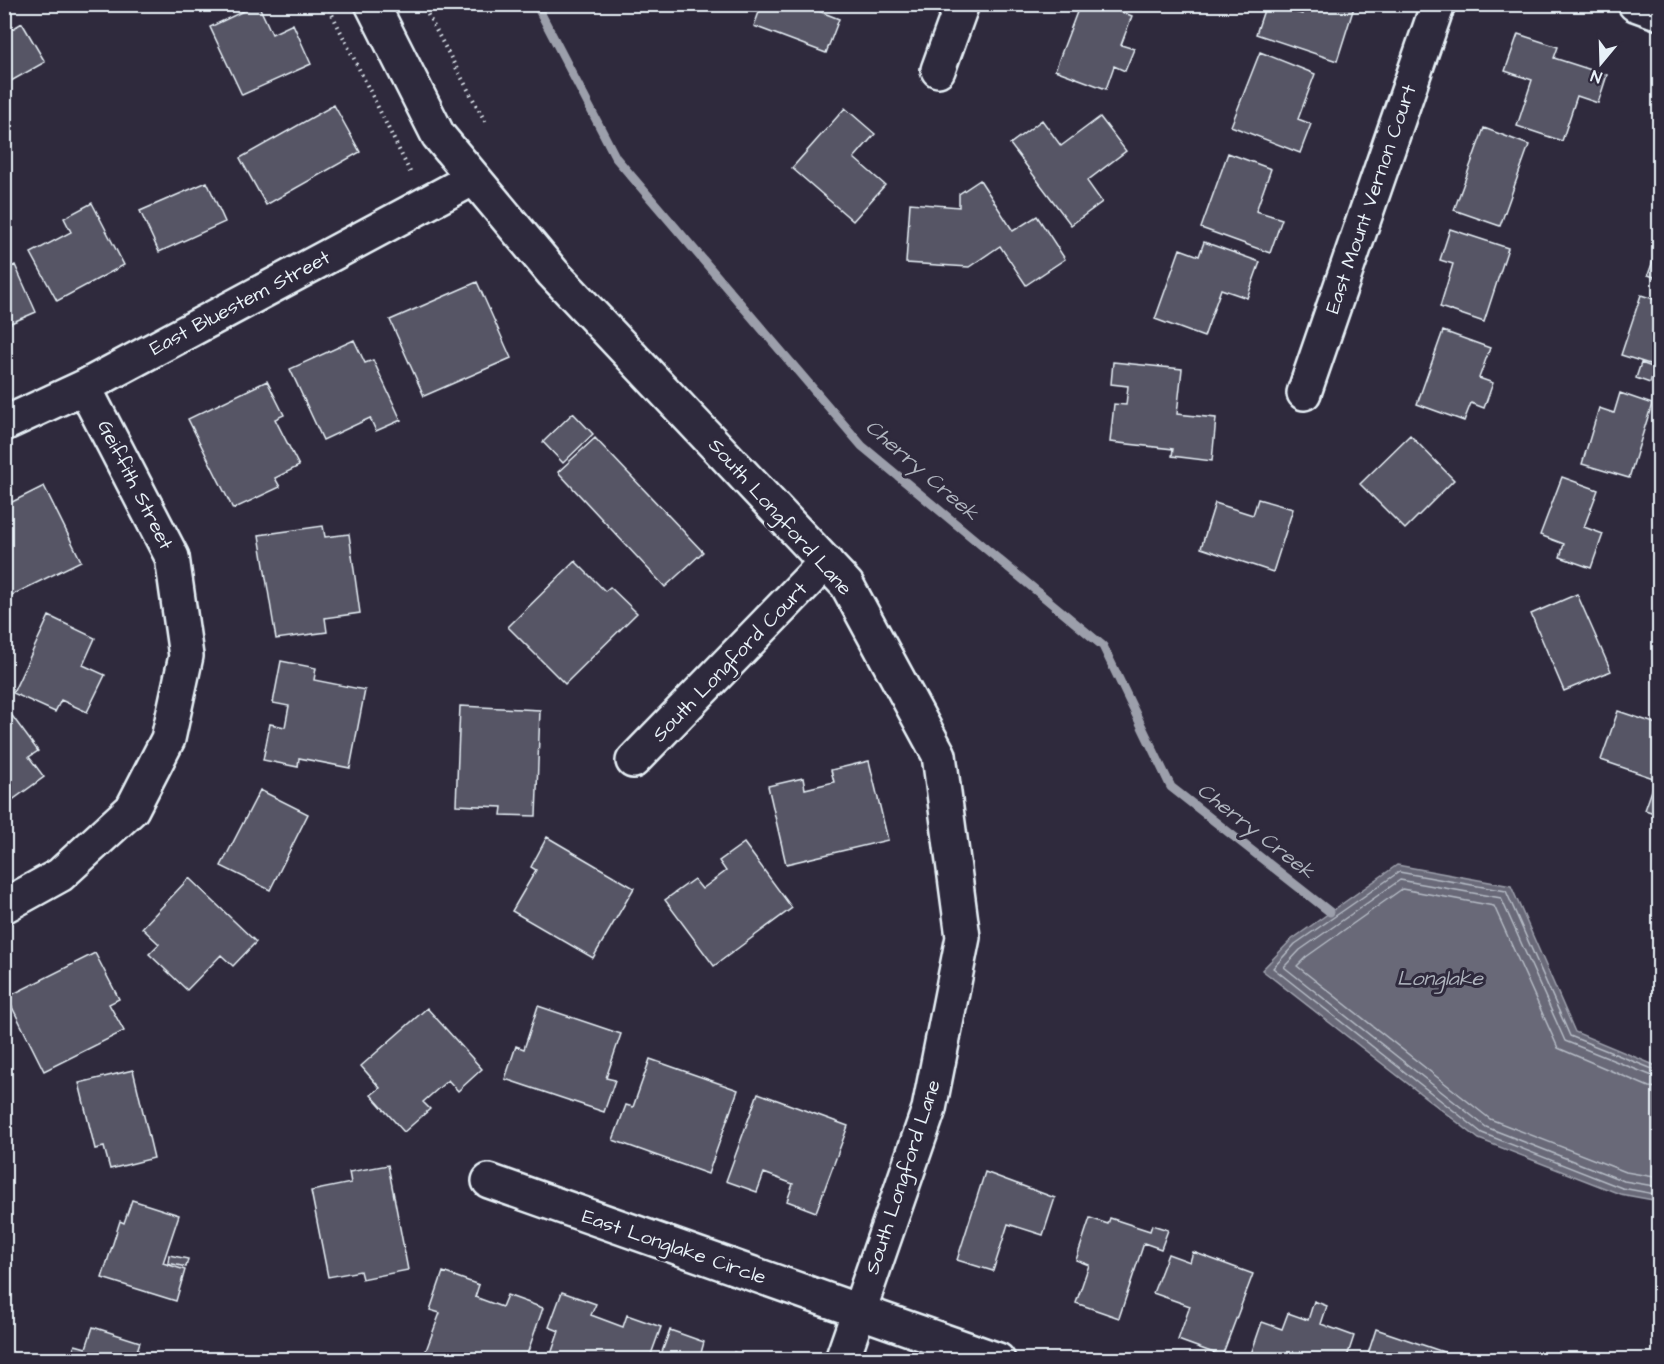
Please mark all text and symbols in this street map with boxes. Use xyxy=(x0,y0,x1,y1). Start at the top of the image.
north arrow xyxy=(1571,33,1631,93)
text: N xyxy=(1588,64,1605,88)
street label: East Mount Vernon Court xyxy=(1319,81,1423,317)
street label: East Bluestem Street xyxy=(145,244,335,362)
water label: Cherry Creek xyxy=(858,413,986,529)
street label: Geiffith Street xyxy=(90,415,180,555)
street label: South Longford Lane xyxy=(701,432,858,603)
street label: South Longford Court xyxy=(646,576,815,749)
water label: Cherry Creek xyxy=(1191,776,1322,888)
water label: Longlake xyxy=(1397,964,1485,994)
street label: South Longford Lane xyxy=(858,1076,949,1278)
street label: East Longlake Circle xyxy=(578,1202,770,1293)

